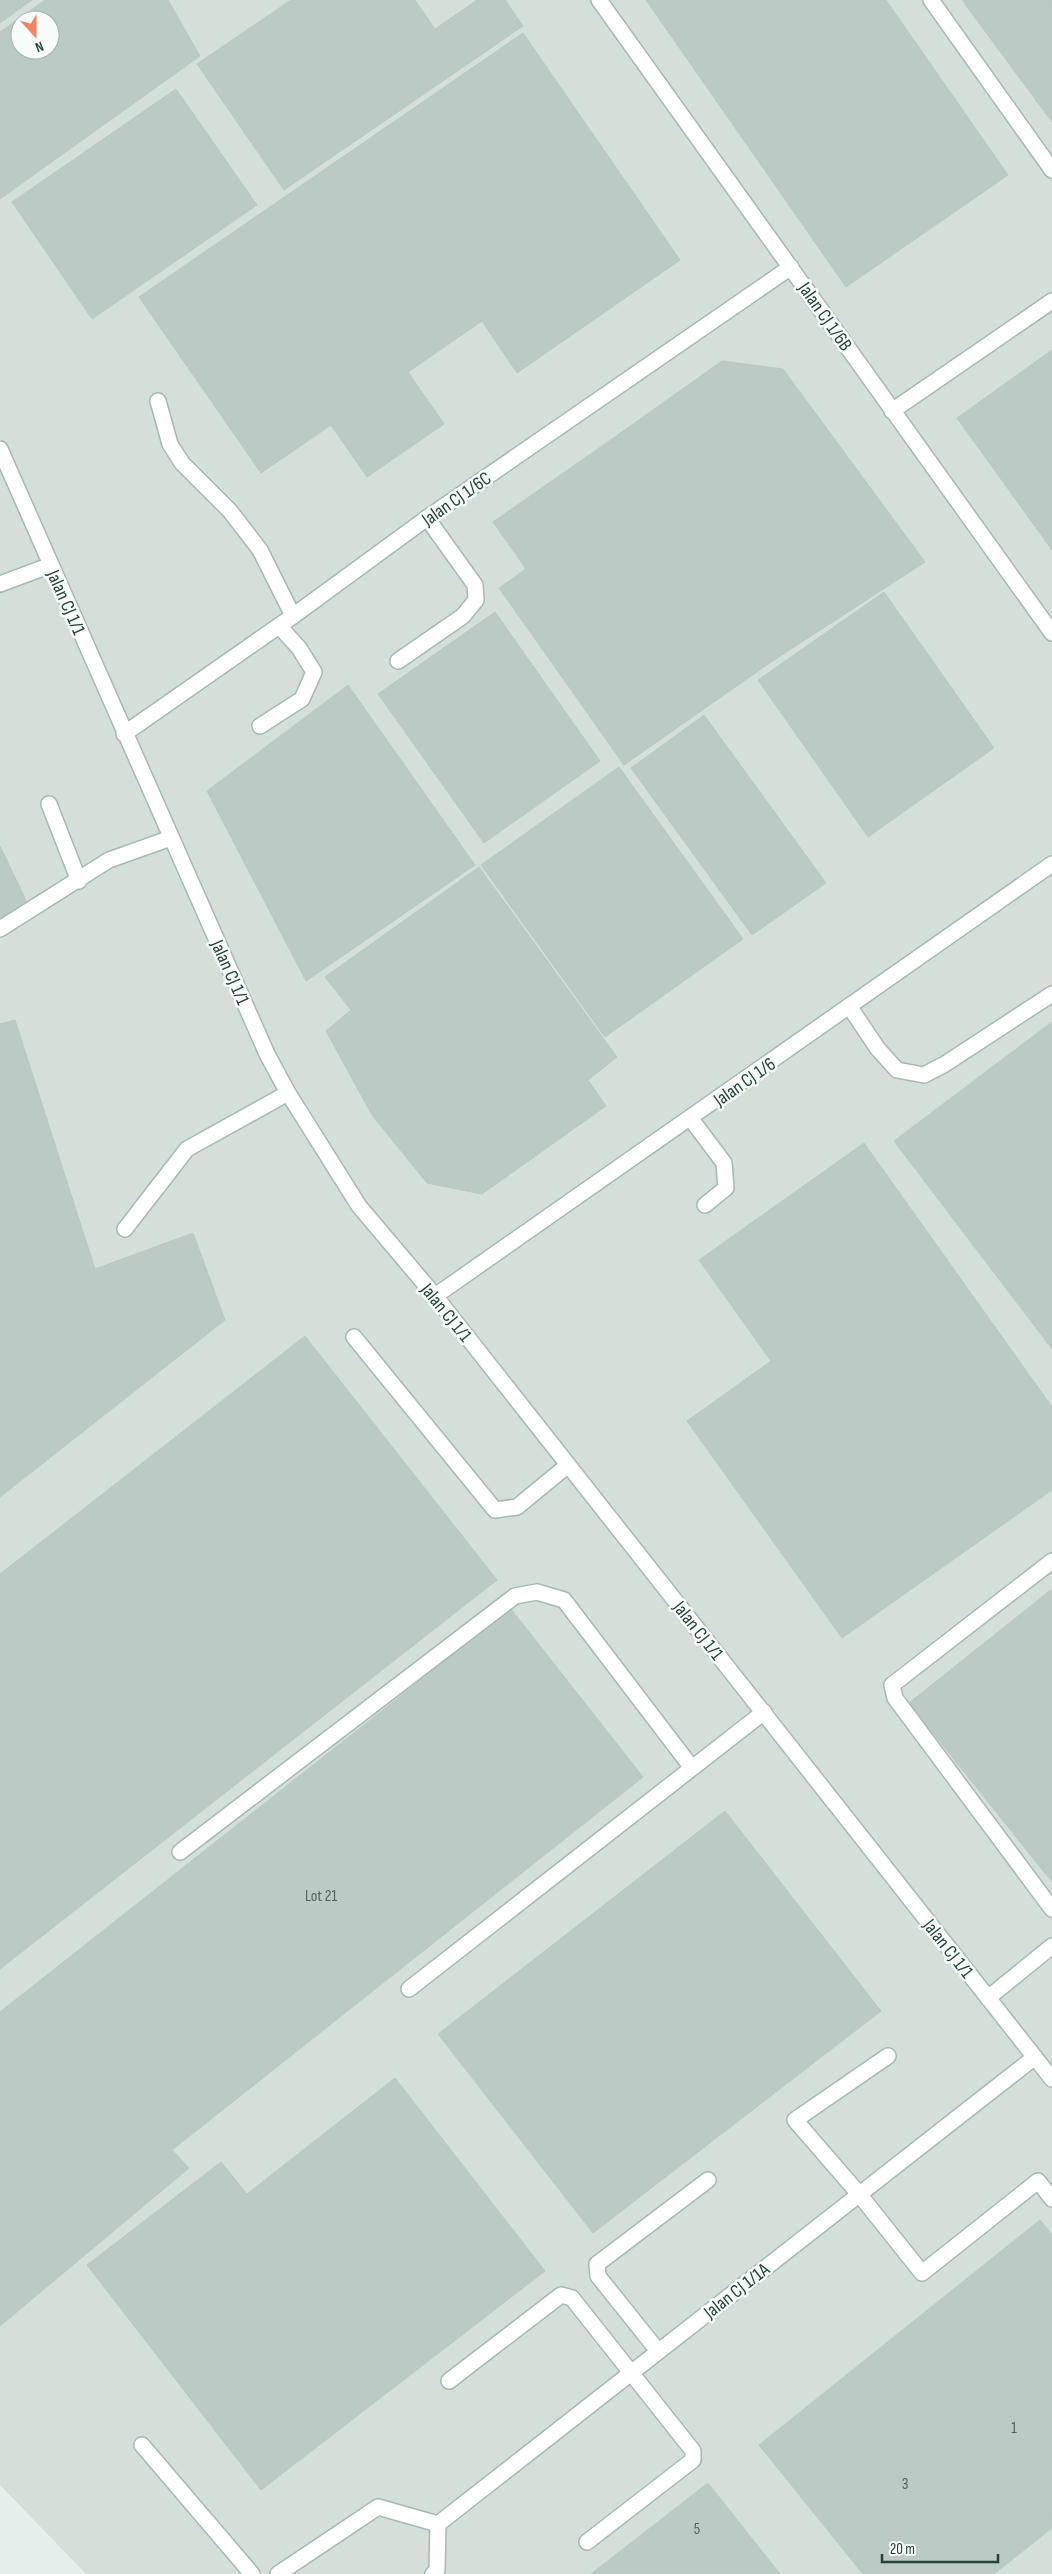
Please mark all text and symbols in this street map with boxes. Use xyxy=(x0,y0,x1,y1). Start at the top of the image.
north arrow xyxy=(10,10,60,60)
text: N xyxy=(33,37,46,56)
street label: Jalan CJ 1/6B xyxy=(792,277,857,356)
street label: Jalan CJ 1/6C xyxy=(417,467,496,532)
street label: Jalan CJ 1/1 xyxy=(41,566,90,639)
street label: Jalan CJ 1/1 xyxy=(205,936,254,1009)
street label: Jalan CJ 1/6 xyxy=(709,1053,780,1112)
street label: Jalan CJ 1/1 xyxy=(415,1278,477,1347)
street label: Jalan CJ 1/1 xyxy=(667,1596,728,1665)
house number: Lot 21 xyxy=(305,1887,337,1906)
street label: Jalan CJ 1/1 xyxy=(917,1914,978,1983)
street label: Jalan CJ 1/1A xyxy=(699,2258,775,2325)
house number: 1 xyxy=(1011,2419,1017,2438)
house number: 3 xyxy=(902,2475,908,2494)
house number: 5 xyxy=(694,2520,700,2539)
scale bar xyxy=(882,2532,998,2564)
text: 20 m xyxy=(890,2540,915,2559)

